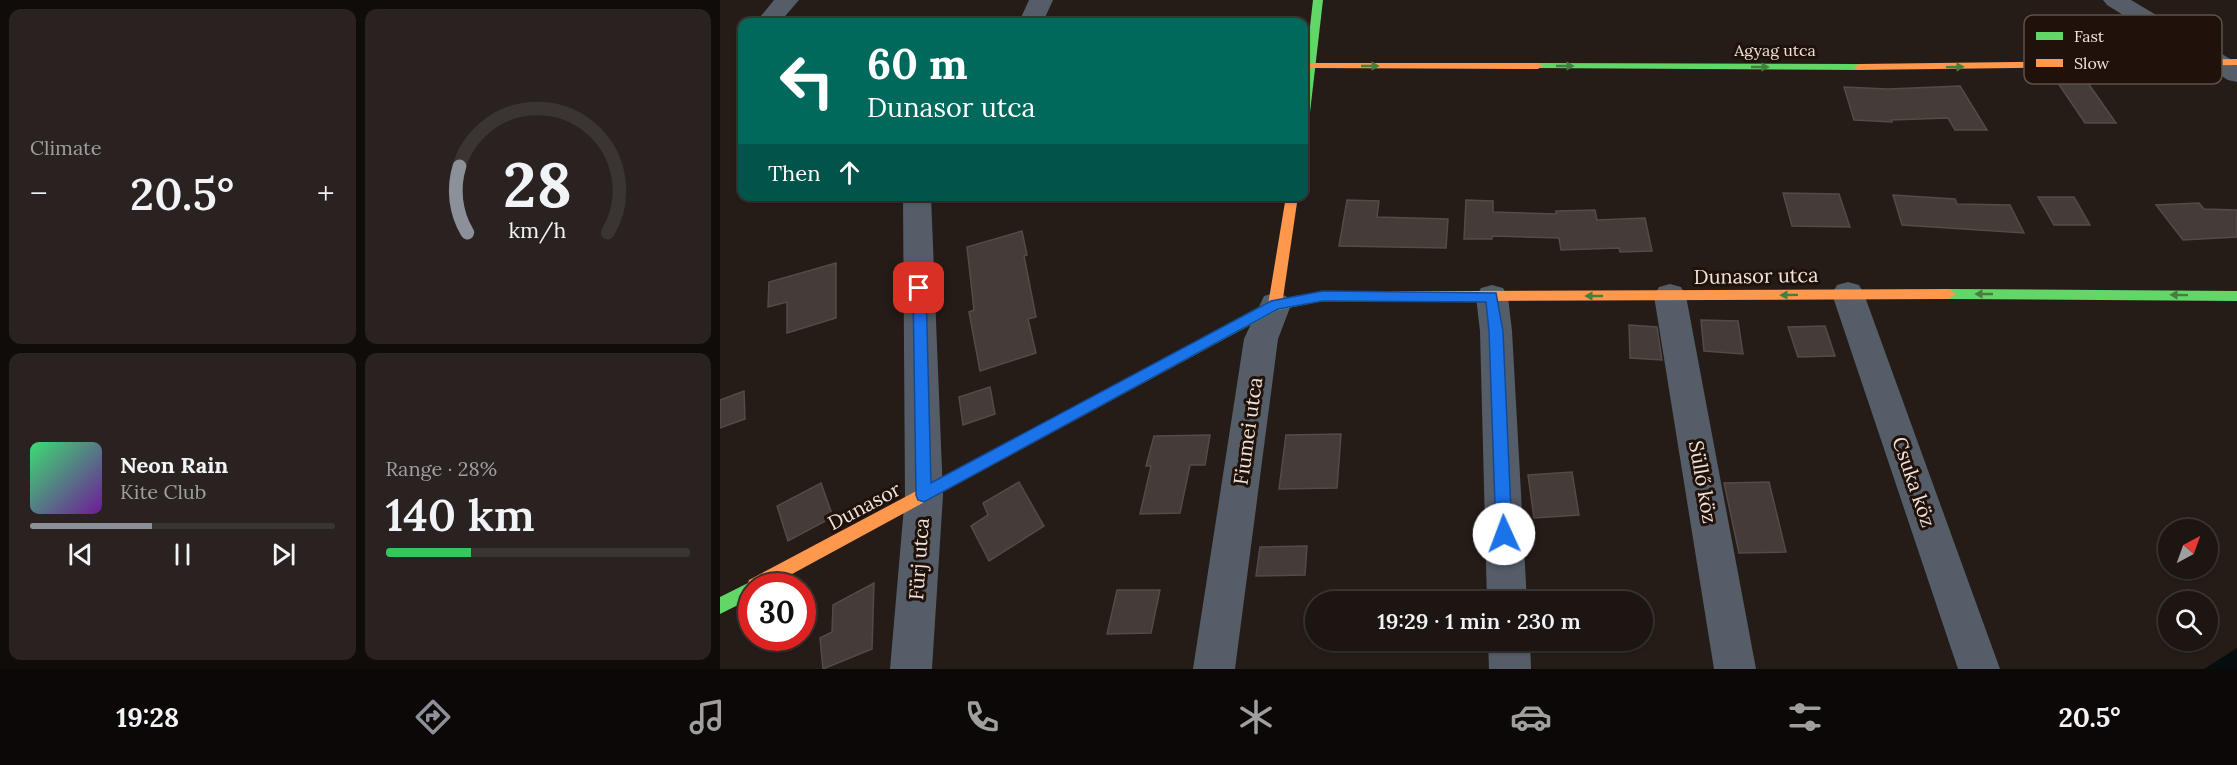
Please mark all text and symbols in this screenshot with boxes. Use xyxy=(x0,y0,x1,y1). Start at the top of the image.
legend xyxy=(2024,15,2222,84)
text: Fast xyxy=(2074,26,2105,46)
text: 60 m xyxy=(867,37,968,91)
street label: Agyag utca xyxy=(1733,40,1816,60)
icon: left xyxy=(768,42,846,120)
text: Slow xyxy=(2074,53,2110,73)
one-way arrow xyxy=(1361,61,1380,71)
one-way arrow xyxy=(1556,61,1575,71)
one-way arrow xyxy=(1751,62,1770,71)
one-way arrow xyxy=(1946,62,1965,72)
text: Dunasor utca xyxy=(867,90,1035,124)
text: Climate xyxy=(30,135,102,160)
text: 28 xyxy=(503,144,572,224)
icon: ahead xyxy=(833,156,866,189)
text: Then xyxy=(768,159,821,187)
text: 20.5° xyxy=(130,165,234,222)
text: − xyxy=(30,172,48,214)
text: + xyxy=(317,172,335,214)
text: km/h xyxy=(509,217,567,245)
pin xyxy=(893,262,944,313)
street label: Dunasor utca xyxy=(1693,262,1819,289)
icon: arrive xyxy=(902,271,935,304)
one-way arrow xyxy=(1974,289,1993,299)
one-way arrow xyxy=(1779,290,1798,300)
one-way arrow xyxy=(2169,290,2188,300)
one-way arrow xyxy=(1584,292,1603,301)
street label: Fiumei utca xyxy=(1228,375,1267,486)
street label: Csuka köz xyxy=(1887,433,1942,530)
street label: Süllő köz xyxy=(1684,439,1723,525)
text: Neon Rain xyxy=(120,451,228,479)
text: Range · 28% xyxy=(386,456,497,481)
street label: Dunasor xyxy=(823,476,905,535)
text: Kite Club xyxy=(120,479,206,504)
text: 140 km xyxy=(386,486,535,543)
position arrow xyxy=(1472,502,1536,566)
street label: Fürj utca xyxy=(903,517,934,601)
north arrow xyxy=(2158,519,2218,579)
map controls xyxy=(2158,519,2218,651)
icon: previous xyxy=(64,538,97,571)
icon: pause xyxy=(166,538,199,571)
icon: next xyxy=(267,538,300,571)
speed limit sign: 30 xyxy=(738,573,816,651)
button: search xyxy=(2158,591,2218,651)
text: 19:29 · 1 min · 230 m xyxy=(1377,607,1581,635)
icon: directions xyxy=(412,696,454,738)
icon: music xyxy=(686,696,728,738)
icon: phone xyxy=(961,696,1003,738)
icon: climate xyxy=(1235,696,1277,738)
icon: car xyxy=(1510,696,1552,738)
icon: filters xyxy=(1784,696,1826,738)
text: 19:28 xyxy=(116,700,179,734)
text: 20.5° xyxy=(2058,700,2121,734)

